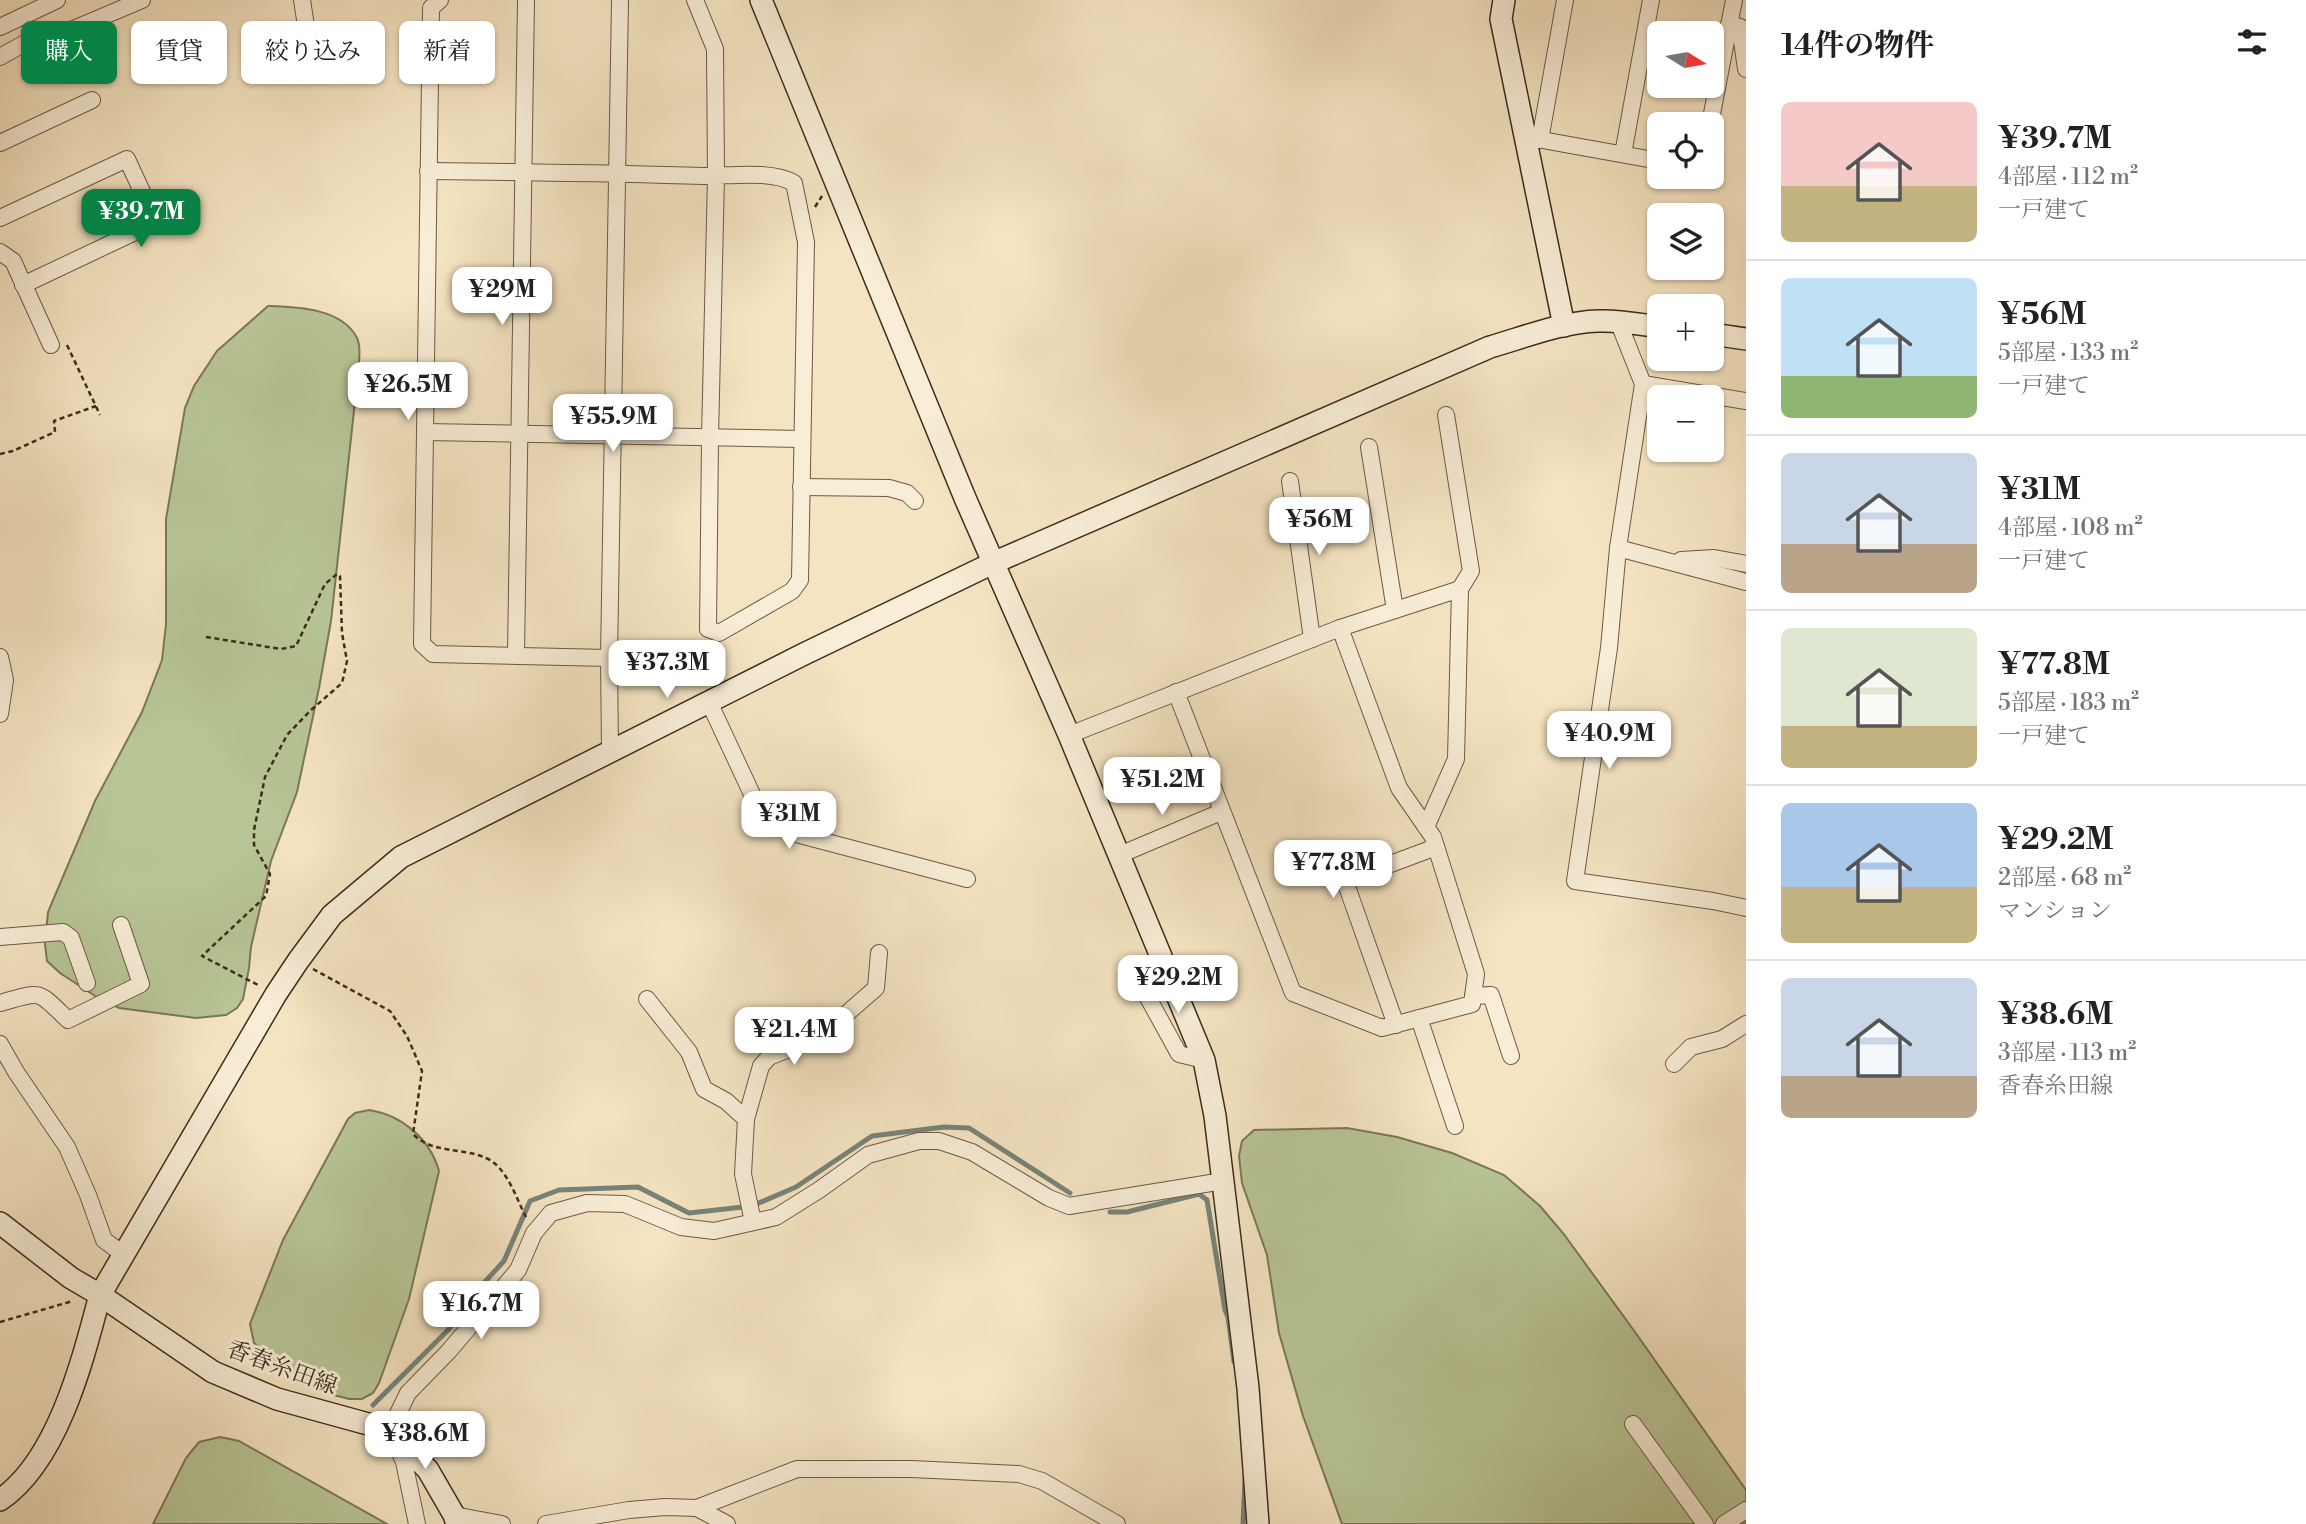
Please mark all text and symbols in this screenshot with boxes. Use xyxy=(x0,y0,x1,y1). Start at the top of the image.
chip: 購入 xyxy=(21,21,117,84)
chip: 賃貸 xyxy=(131,21,227,84)
chip: 絞り込み xyxy=(241,21,385,84)
chip: 新着 xyxy=(399,21,495,84)
north arrow xyxy=(1647,21,1724,98)
map controls xyxy=(1647,21,1724,462)
icon: filters xyxy=(2233,23,2271,61)
text: 14件の物件 xyxy=(1781,27,1934,65)
button: locate xyxy=(1647,112,1724,189)
text: ¥39.7M xyxy=(1998,120,2112,158)
icon: home xyxy=(1837,130,1921,214)
text: 4部屋 · 112 m² xyxy=(1998,163,2138,191)
pin: ¥39.7M xyxy=(84,190,198,249)
text: 一戸建て xyxy=(1998,196,2090,224)
text: ¥39.7M xyxy=(97,198,185,226)
button: layers xyxy=(1647,203,1724,280)
pin: ¥29M xyxy=(461,268,543,327)
text: ¥29M xyxy=(468,276,536,304)
button: + xyxy=(1647,294,1724,371)
text: ¥56M xyxy=(1998,296,2086,334)
icon: home xyxy=(1837,306,1921,390)
text: 5部屋 · 133 m² xyxy=(1998,339,2138,367)
pin: ¥26.5M xyxy=(351,362,465,422)
text: ¥26.5M xyxy=(364,371,452,399)
text: 一戸建て xyxy=(1998,372,2090,400)
button: − xyxy=(1647,385,1724,462)
pin: ¥55.9M xyxy=(556,394,670,454)
text: ¥55.9M xyxy=(569,403,657,431)
text: ¥31M xyxy=(1998,471,2081,509)
icon: home xyxy=(1837,481,1921,565)
pin: ¥56M xyxy=(1278,498,1360,557)
text: ¥56M xyxy=(1285,506,1353,534)
text: 4部屋 · 108 m² xyxy=(1998,514,2142,542)
text: 一戸建て xyxy=(1998,547,2090,575)
pin: ¥37.3M xyxy=(610,640,724,700)
text: ¥77.8M xyxy=(1998,646,2110,684)
text: ¥37.3M xyxy=(625,649,709,677)
icon: home xyxy=(1837,656,1921,740)
text: 5部屋 · 183 m² xyxy=(1998,689,2139,717)
pin: ¥40.9M xyxy=(1552,712,1666,771)
text: ¥40.9M xyxy=(1563,720,1655,748)
text: 一戸建て xyxy=(1998,722,2090,750)
pin: ¥51.2M xyxy=(1105,758,1219,817)
text: ¥51.2M xyxy=(1119,766,1205,794)
pin: ¥31M xyxy=(748,792,830,851)
text: ¥31M xyxy=(757,800,821,828)
text: ¥29.2M xyxy=(1998,821,2113,859)
icon: home xyxy=(1837,831,1921,915)
pin: ¥77.8M xyxy=(1276,841,1390,900)
text: ¥77.8M xyxy=(1290,849,1376,877)
text: 2部屋 · 68 m² xyxy=(1998,864,2131,892)
text: マンション xyxy=(1998,897,2112,925)
pin: ¥29.2M xyxy=(1121,956,1235,1015)
text: ¥29.2M xyxy=(1134,964,1222,992)
text: ¥38.6M xyxy=(1998,996,2113,1034)
icon: home xyxy=(1837,1006,1921,1090)
pin: ¥21.4M xyxy=(737,1007,851,1067)
text: ¥21.4M xyxy=(751,1016,837,1044)
text: 3部屋 · 113 m² xyxy=(1998,1039,2136,1067)
text: 香春糸田線 xyxy=(1998,1072,2113,1100)
pin: ¥16.7M xyxy=(424,1282,538,1341)
text: ¥16.7M xyxy=(439,1290,523,1318)
street label: 香春糸田線 xyxy=(223,1335,341,1401)
pin: ¥38.6M xyxy=(368,1412,482,1471)
text: ¥38.6M xyxy=(381,1420,469,1448)

